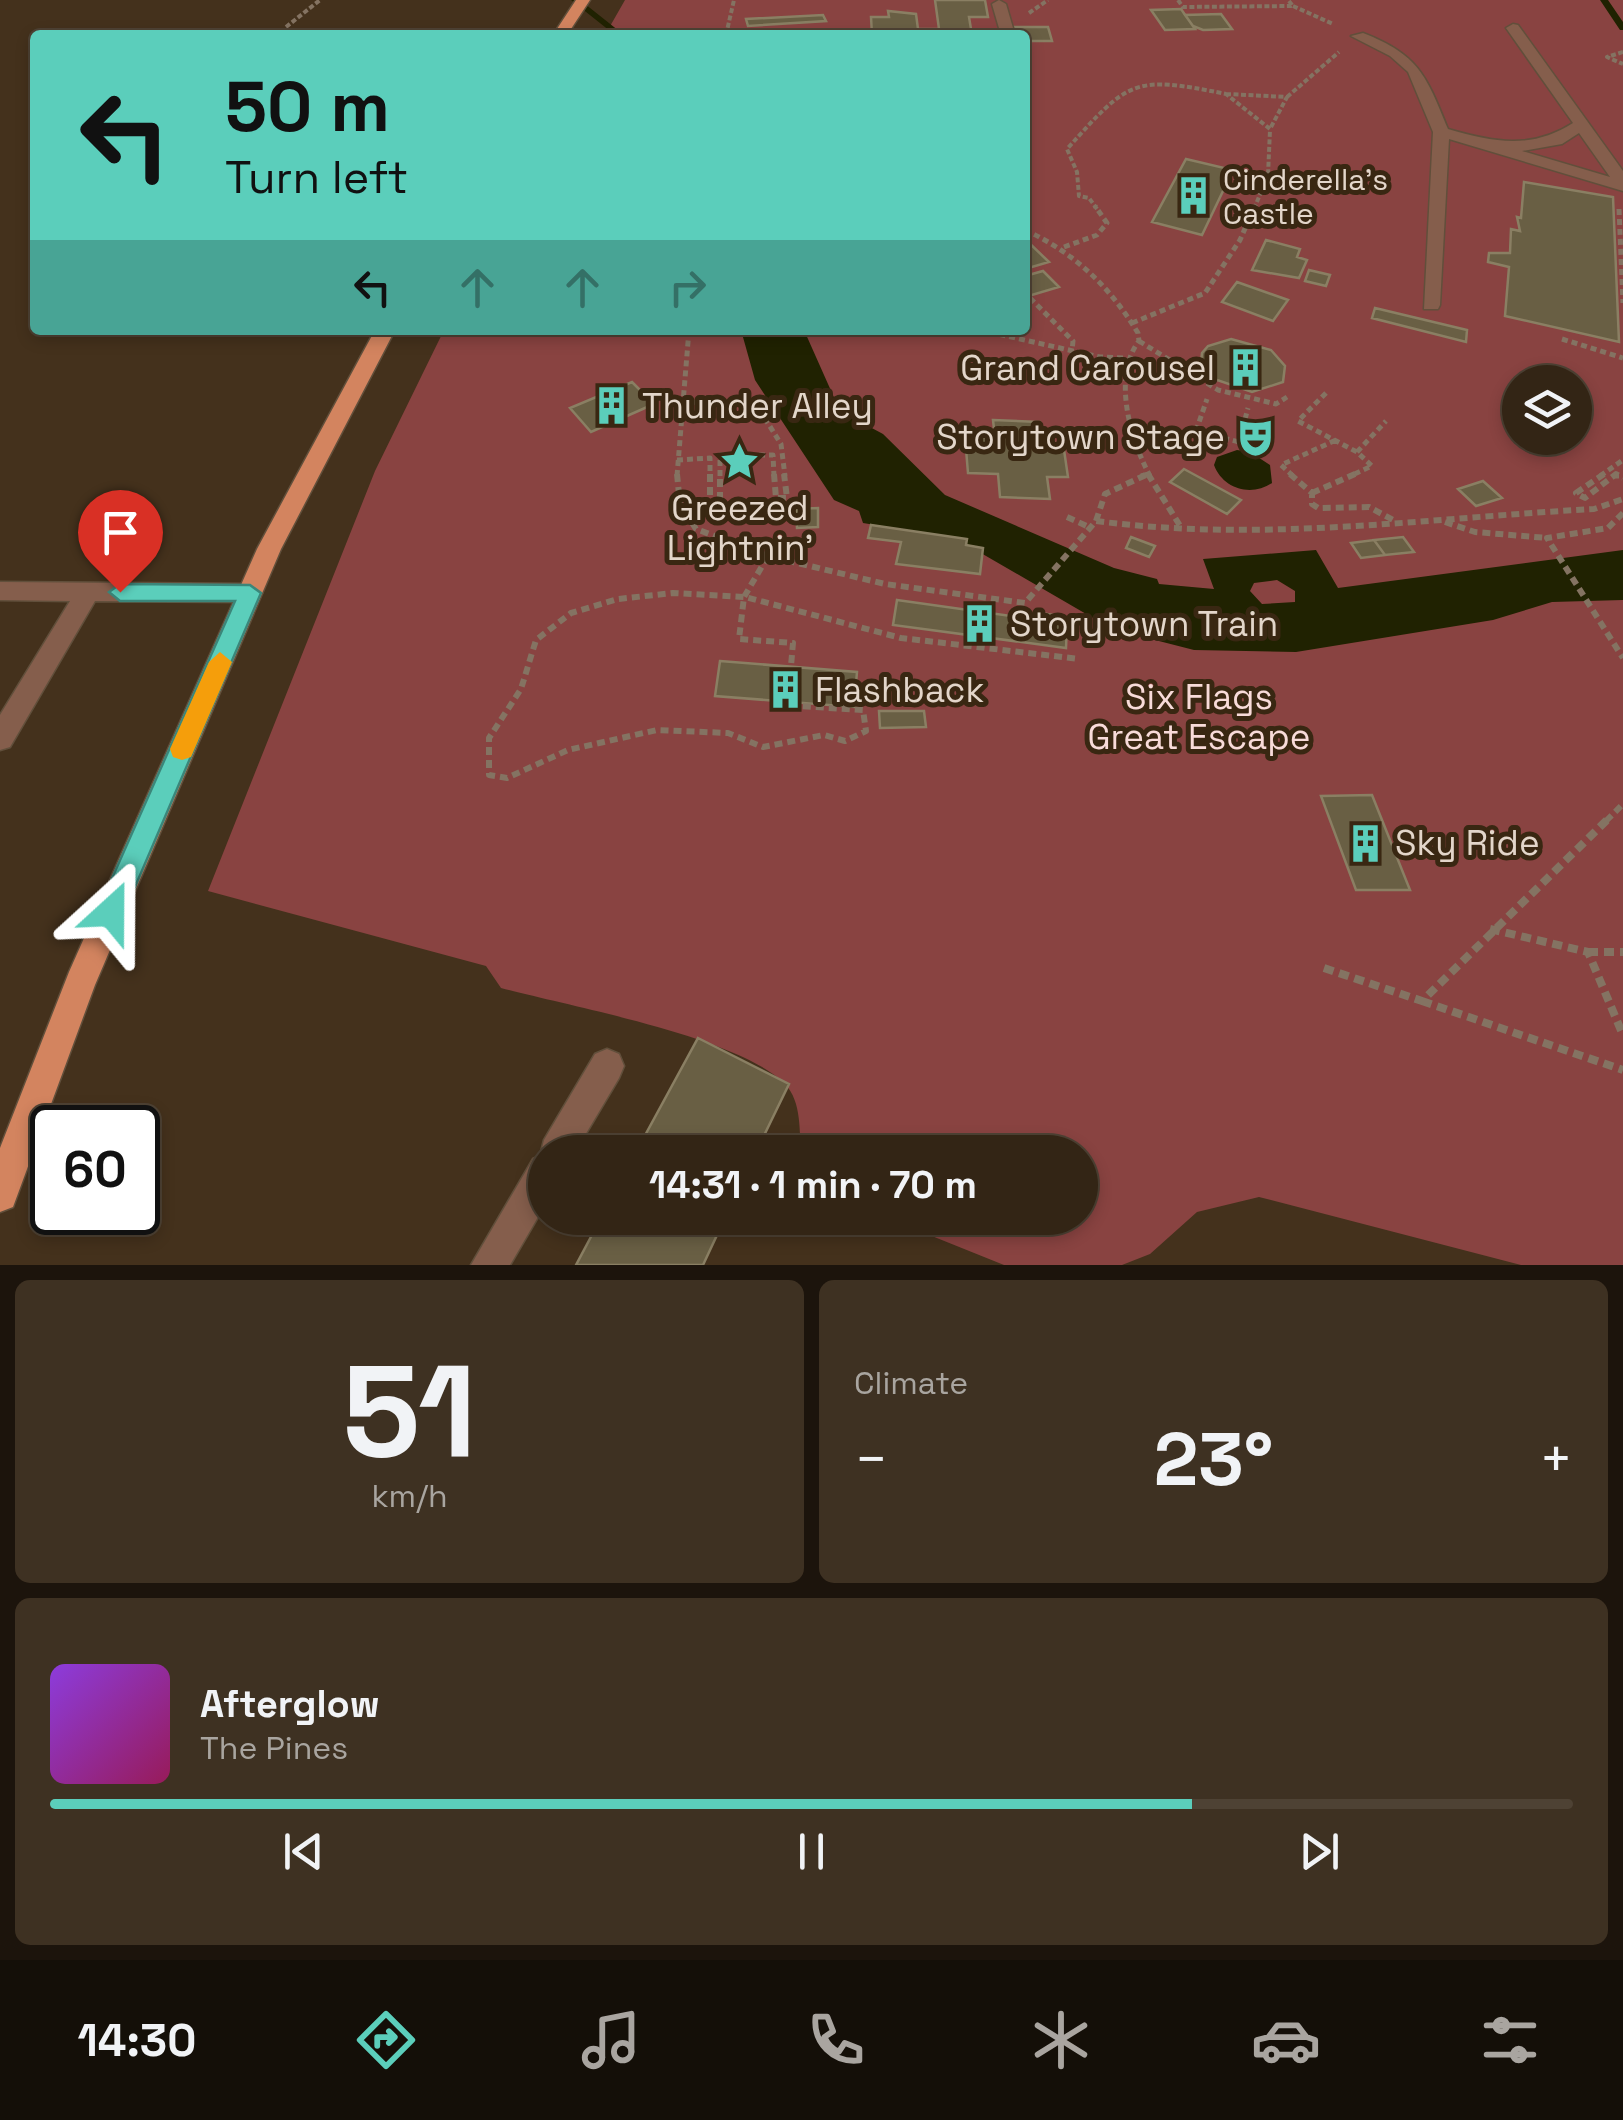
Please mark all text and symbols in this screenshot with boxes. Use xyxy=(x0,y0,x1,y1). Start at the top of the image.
text: 50 m xyxy=(225,62,390,151)
icon: left xyxy=(60,70,190,200)
text: Turn left xyxy=(225,149,408,206)
place label: Cinderella's Castle xyxy=(1223,160,1388,233)
building icon: Cinderella's Castle xyxy=(1172,175,1214,217)
icon: left xyxy=(345,260,400,315)
icon: ahead xyxy=(450,260,505,315)
icon: ahead xyxy=(555,260,610,315)
icon: right xyxy=(660,260,715,315)
place label: Grand Carousel xyxy=(960,346,1215,390)
building icon: Grand Carousel xyxy=(1224,347,1266,389)
map controls xyxy=(1502,365,1592,455)
button: layers xyxy=(1502,365,1592,455)
place label: Thunder Alley xyxy=(642,384,873,428)
building icon: Thunder Alley xyxy=(591,385,633,427)
place label: Storytown Stage xyxy=(936,415,1225,459)
theatre icon: Storytown Stage xyxy=(1234,416,1276,458)
place icon: Greezed Lightnin' xyxy=(719,440,761,482)
place label: Greezed Lightnin' xyxy=(667,486,813,570)
pin xyxy=(78,490,163,593)
icon: arrive xyxy=(93,505,148,560)
place label: Storytown Train xyxy=(1010,602,1278,646)
building icon: Storytown Train xyxy=(959,603,1001,645)
place label: Flashback xyxy=(815,668,984,712)
building icon: Flashback xyxy=(764,669,806,711)
park label: Six Flags Great Escape xyxy=(1088,675,1310,759)
place label: Sky Ride xyxy=(1395,821,1540,865)
building icon: Sky Ride xyxy=(1344,822,1386,864)
position arrow xyxy=(59,860,163,964)
speed limit sign: 60 xyxy=(30,1105,160,1235)
text: 14:31 · 1 min · 70 m xyxy=(649,1161,977,1209)
text: 51 xyxy=(342,1328,477,1494)
text: Climate xyxy=(854,1363,968,1403)
text: 23° xyxy=(1154,1411,1273,1507)
text: − xyxy=(854,1424,888,1494)
text: + xyxy=(1539,1424,1573,1494)
text: km/h xyxy=(371,1476,448,1516)
text: Afterglow xyxy=(200,1680,380,1728)
text: The Pines xyxy=(200,1728,348,1768)
icon: previous xyxy=(276,1824,331,1879)
icon: pause xyxy=(784,1824,839,1879)
icon: next xyxy=(1292,1824,1347,1879)
icon: directions xyxy=(351,2005,421,2075)
icon: music xyxy=(576,2005,646,2075)
icon: phone xyxy=(801,2005,871,2075)
icon: climate xyxy=(1026,2005,1096,2075)
icon: car xyxy=(1251,2005,1321,2075)
icon: filters xyxy=(1475,2005,1545,2075)
text: 14:30 xyxy=(77,2012,196,2069)

